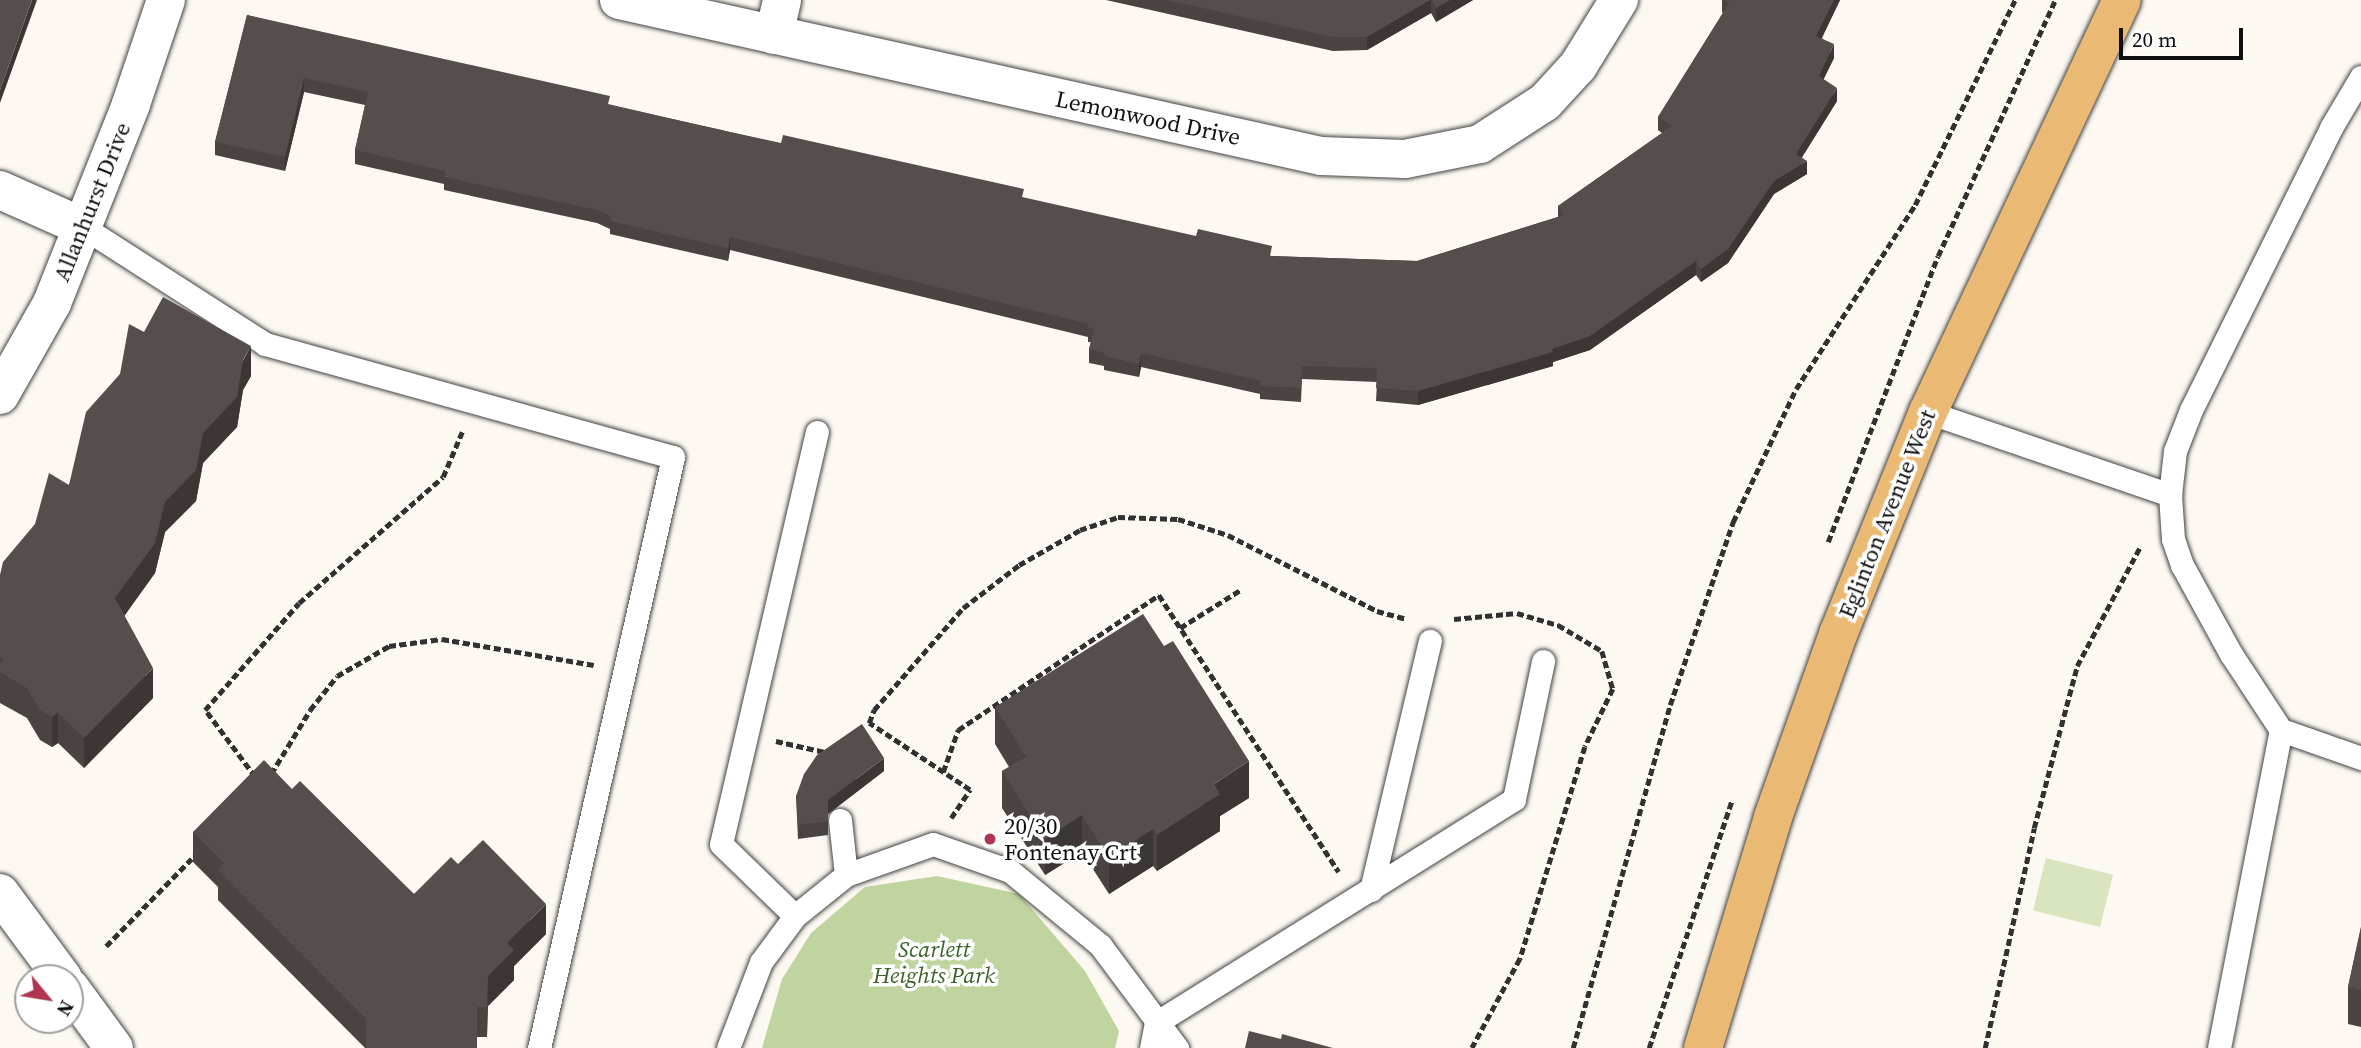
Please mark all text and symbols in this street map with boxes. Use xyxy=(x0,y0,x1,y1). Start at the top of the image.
scale bar xyxy=(2123,14,2247,58)
text: 20 m xyxy=(2132,25,2177,54)
street label: Lemonwood Drive xyxy=(1053,85,1243,151)
street label: Allanhurst Drive xyxy=(48,118,136,286)
street label: Eglinton Avenue West xyxy=(1832,406,1942,622)
place label: 20/30 Fontenay Crt xyxy=(1004,812,1137,866)
marker: 20/30 Fontenay Crt xyxy=(982,831,998,847)
park label: Scarlett Heights Park xyxy=(873,935,995,989)
north arrow xyxy=(14,964,84,1034)
text: N xyxy=(51,996,80,1021)

